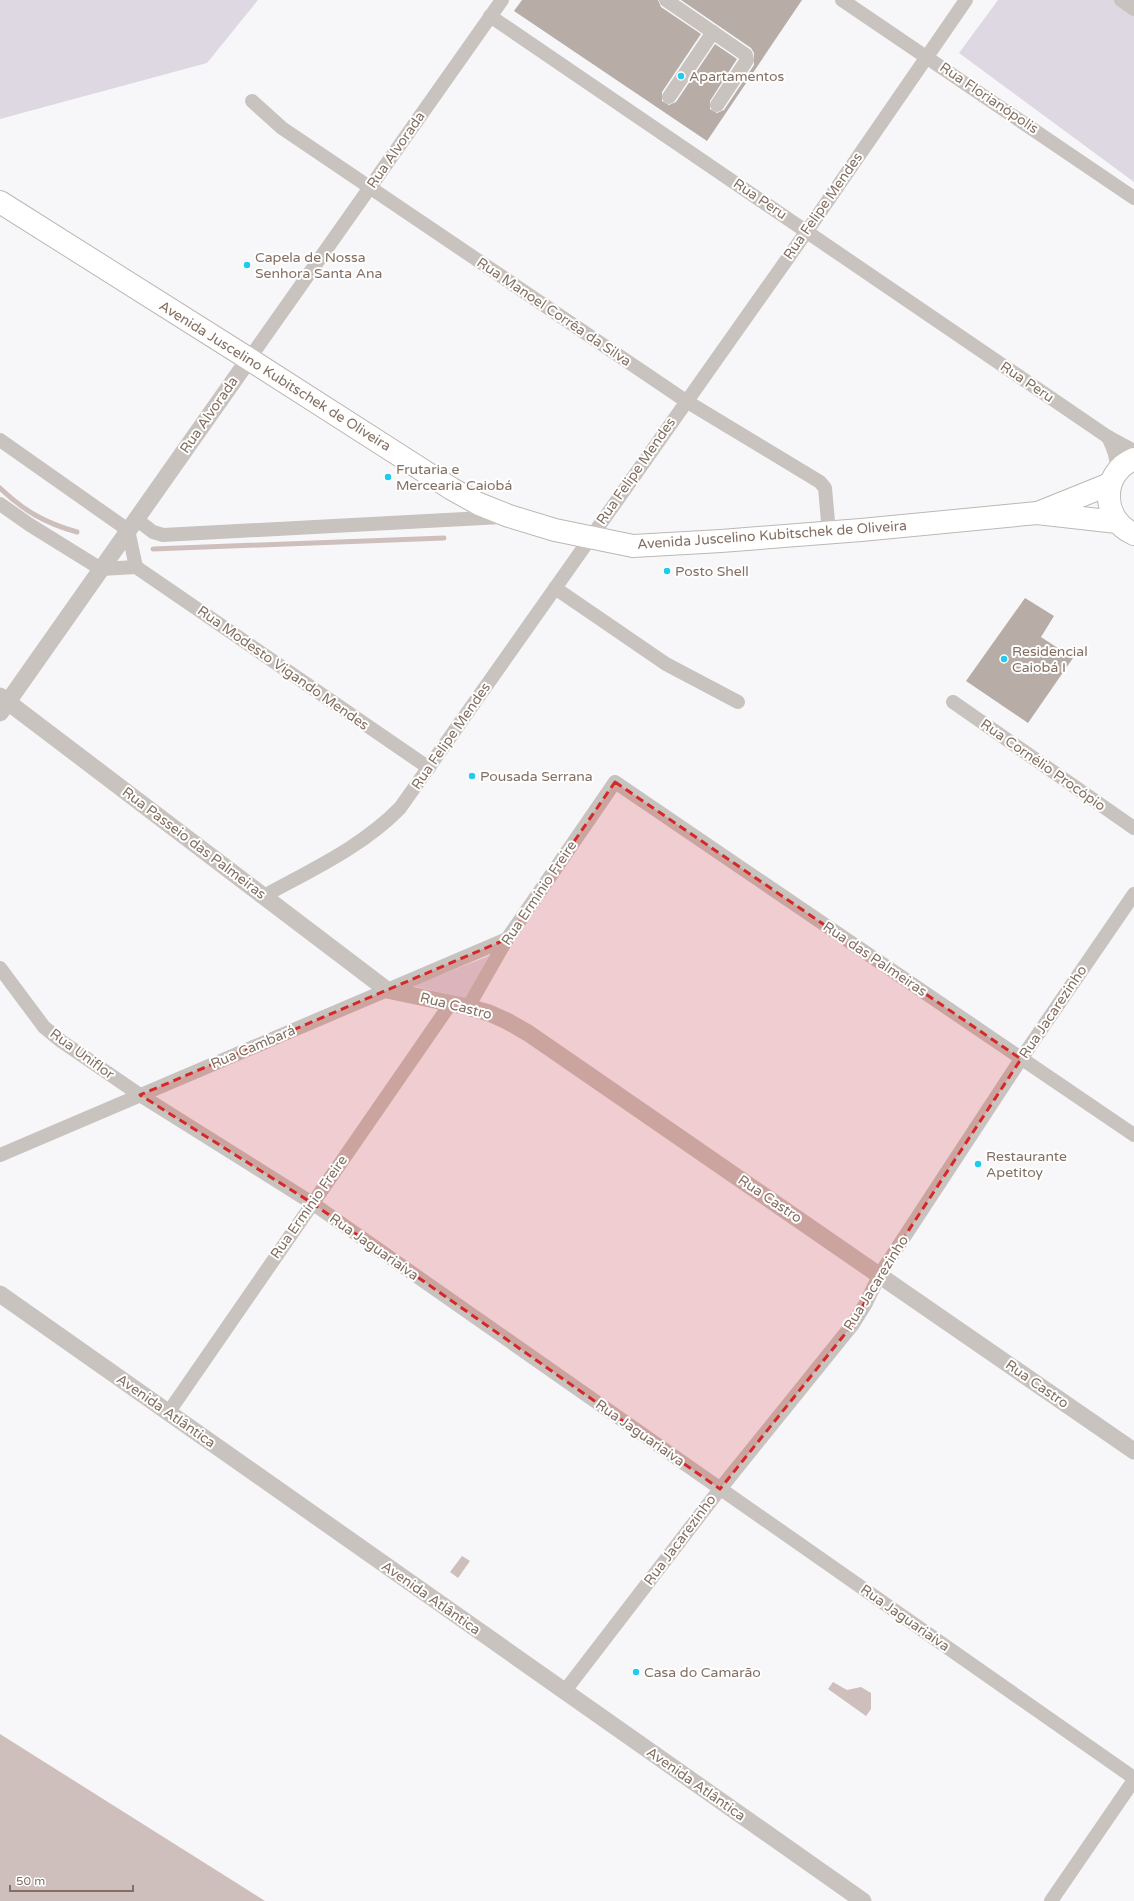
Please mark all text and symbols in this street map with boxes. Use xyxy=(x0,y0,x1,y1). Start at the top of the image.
street label: Rua Florianópolis xyxy=(936,59,1042,137)
place label: Apartamentos xyxy=(689,68,785,85)
marker: Apartamentos xyxy=(676,71,686,81)
street label: Rua Alvorada xyxy=(363,108,429,192)
street label: Rua Felipe Mendes xyxy=(780,149,866,263)
street label: Rua Peru xyxy=(730,175,790,223)
place label: Capela de Nossa Senhora Santa Ana xyxy=(255,249,382,282)
street label: Rua Manoel Corrêa da Silva xyxy=(474,254,634,370)
marker: Capela de Nossa Senhora Santa Ana xyxy=(242,260,252,270)
street label: Avenida Juscelino Kubitschek de Oliveira xyxy=(156,297,394,455)
street label: Rua Peru xyxy=(997,358,1057,406)
street label: Rua Alvorada xyxy=(176,373,242,457)
street label: Rua Felipe Mendes xyxy=(593,414,679,528)
place label: Frutaria e Mercearia Caiobá xyxy=(396,461,512,494)
marker: Frutaria e Mercearia Caiobá xyxy=(383,472,393,482)
street label: Avenida Juscelino Kubitschek de Oliveira xyxy=(637,517,907,553)
place label: Posto Shell xyxy=(675,563,749,580)
marker: Posto Shell xyxy=(662,566,672,576)
street label: Rua Modesto Vigando Mendes xyxy=(194,602,372,734)
place label: Residencial Caiobá I xyxy=(1012,643,1088,676)
marker: Residencial Caiobá I xyxy=(999,654,1009,664)
street label: Rua Felipe Mendes xyxy=(408,679,494,793)
street label: Rua Cornélio Procópio xyxy=(977,715,1109,815)
place label: Pousada Serrana xyxy=(480,768,593,785)
marker: Pousada Serrana xyxy=(467,771,477,781)
street label: Rua Passeio das Palmeiras xyxy=(119,783,269,903)
street label: Rua Ermínio Freire xyxy=(498,837,580,949)
street label: Rua das Palmeiras xyxy=(820,918,930,1000)
street label: Rua Jacarezinho xyxy=(1016,962,1090,1062)
street label: Rua Castro xyxy=(418,989,494,1023)
street label: Rua Cambará xyxy=(208,1022,298,1072)
street label: Rua Uniflor xyxy=(47,1025,118,1083)
place label: Restaurante Apetitoy xyxy=(986,1148,1067,1181)
street label: Rua Ermínio Freire xyxy=(267,1152,351,1262)
marker: Restaurante Apetitoy xyxy=(973,1159,983,1169)
street label: Rua Castro xyxy=(735,1171,805,1227)
street label: Rua Jaguariaíva xyxy=(326,1210,422,1284)
street label: Rua Jacarezinho xyxy=(840,1232,912,1334)
street label: Rua Castro xyxy=(1002,1356,1072,1412)
street label: Avenida Atlântica xyxy=(113,1371,219,1451)
street label: Rua Jaguariaíva xyxy=(592,1396,688,1470)
street label: Rua Jacarezinho xyxy=(640,1491,720,1589)
street label: Avenida Atlântica xyxy=(378,1558,484,1638)
street label: Rua Jaguariaíva xyxy=(857,1581,953,1655)
place label: Casa do Camarão xyxy=(644,1664,761,1681)
marker: Casa do Camarão xyxy=(631,1667,641,1677)
street label: Avenida Atlântica xyxy=(643,1744,749,1824)
scale bar xyxy=(10,1867,133,1893)
text: 50 m xyxy=(16,1874,45,1888)

